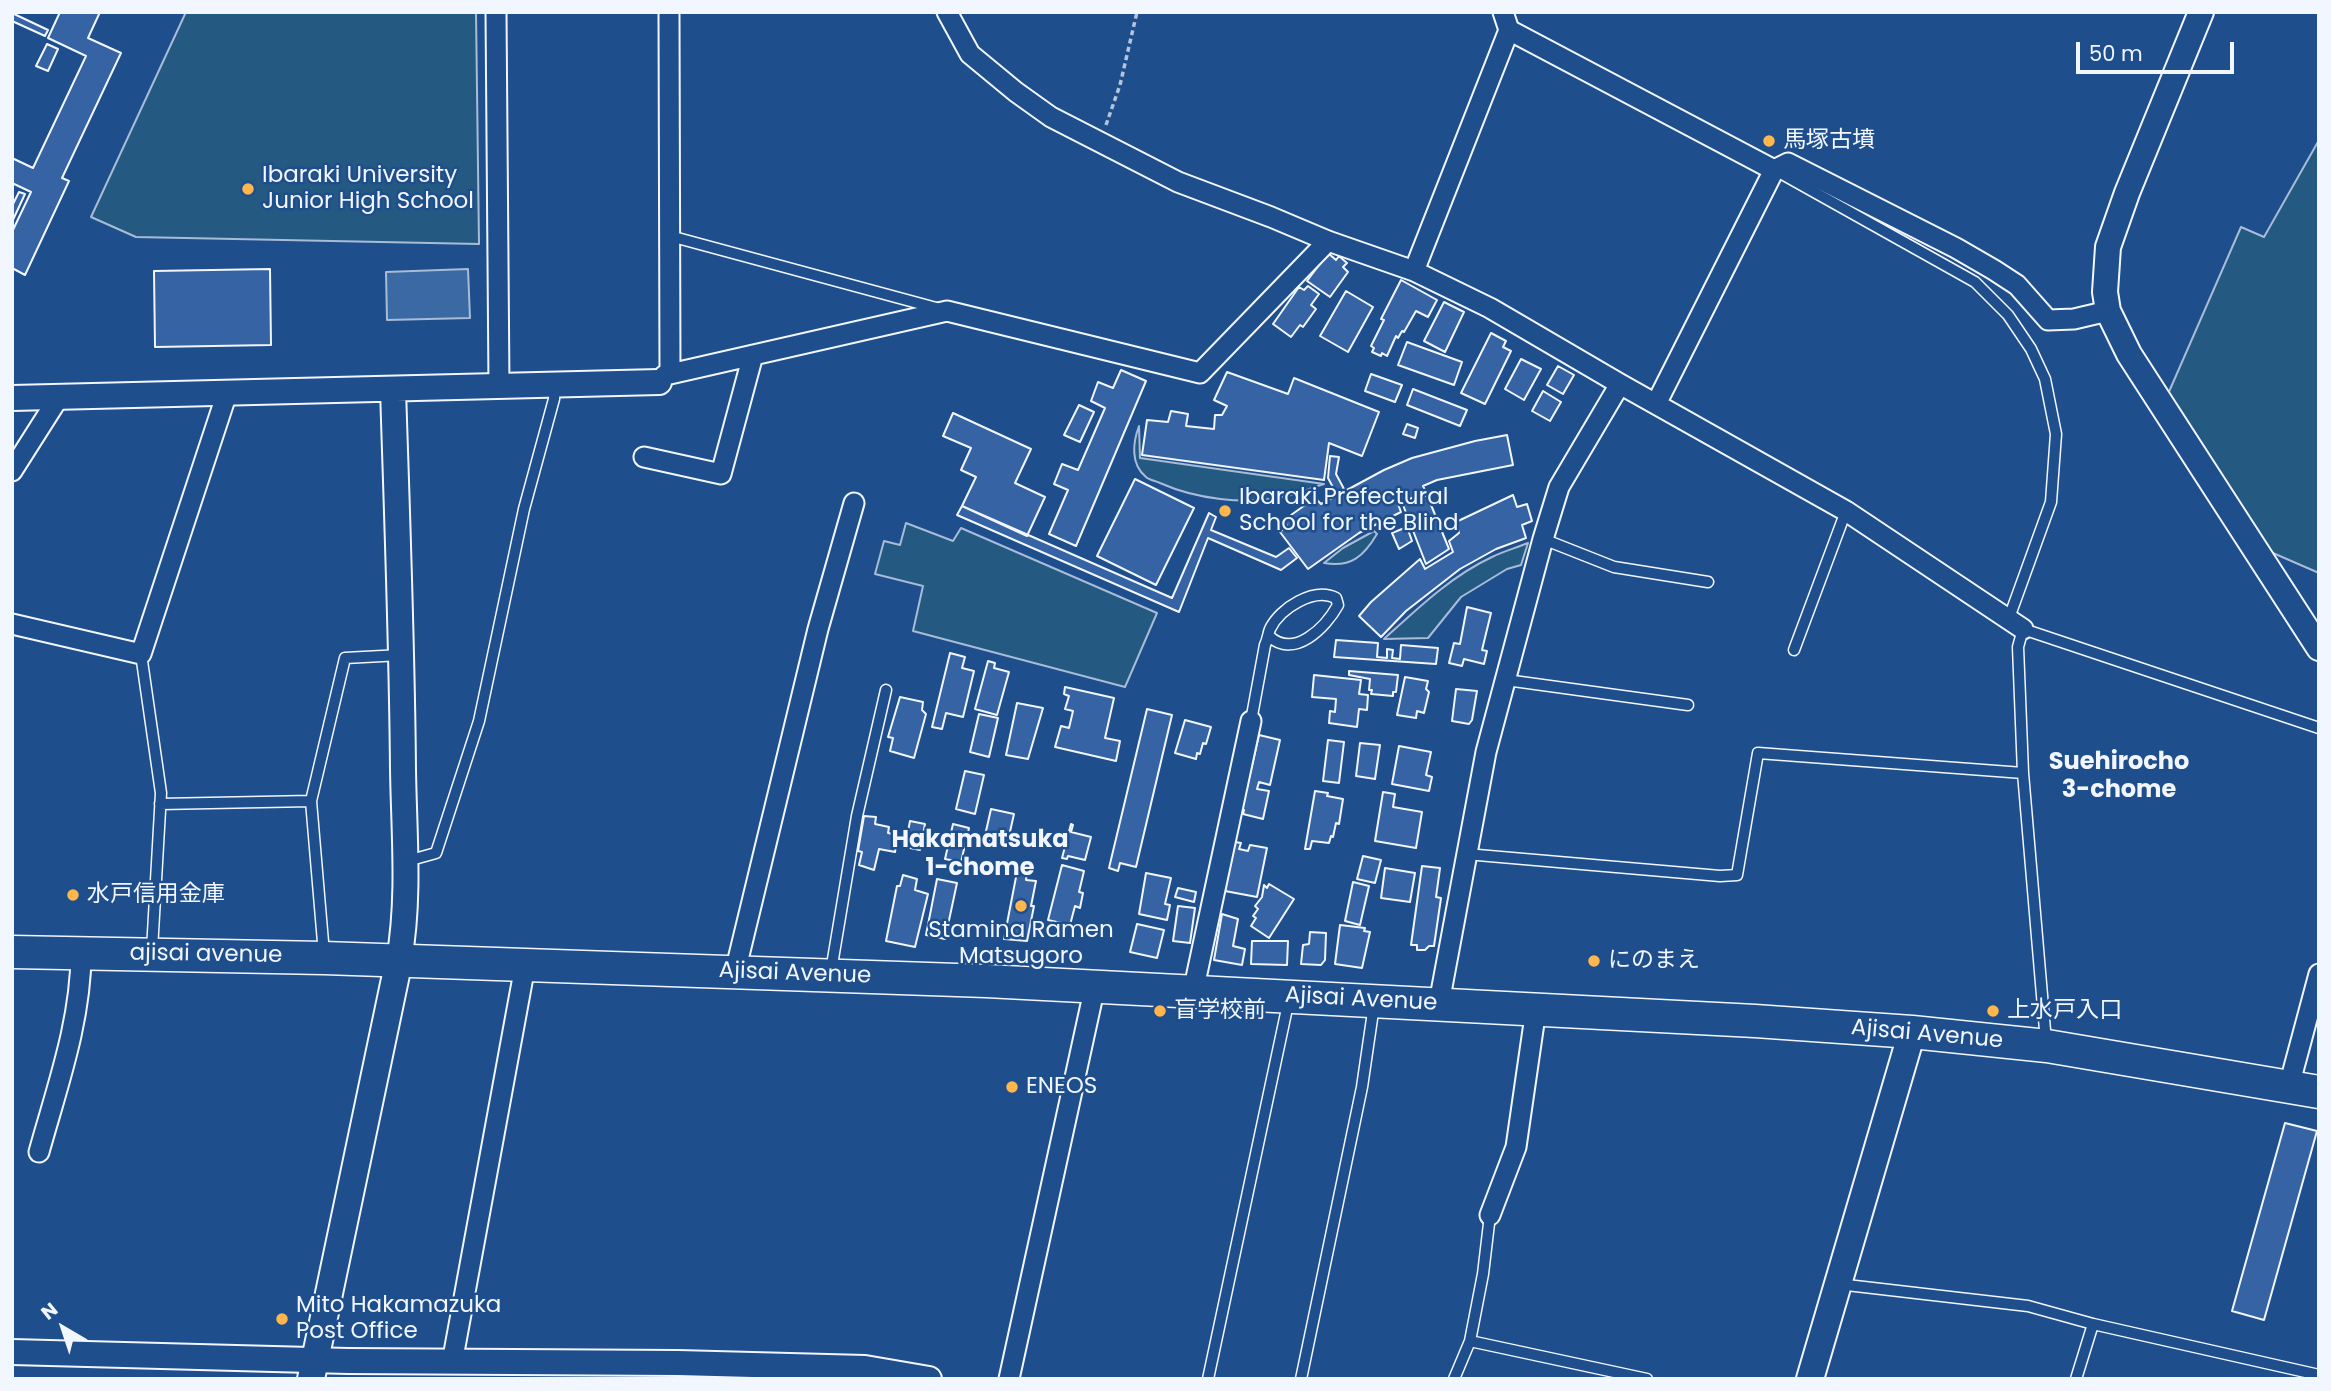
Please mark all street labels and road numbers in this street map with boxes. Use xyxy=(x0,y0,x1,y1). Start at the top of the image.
street label: ajisai avenue xyxy=(129,940,283,970)
street label: Ajisai Avenue xyxy=(718,958,872,990)
street label: Ajisai Avenue xyxy=(1284,982,1438,1018)
street label: Ajisai Avenue xyxy=(1850,1015,2004,1055)

